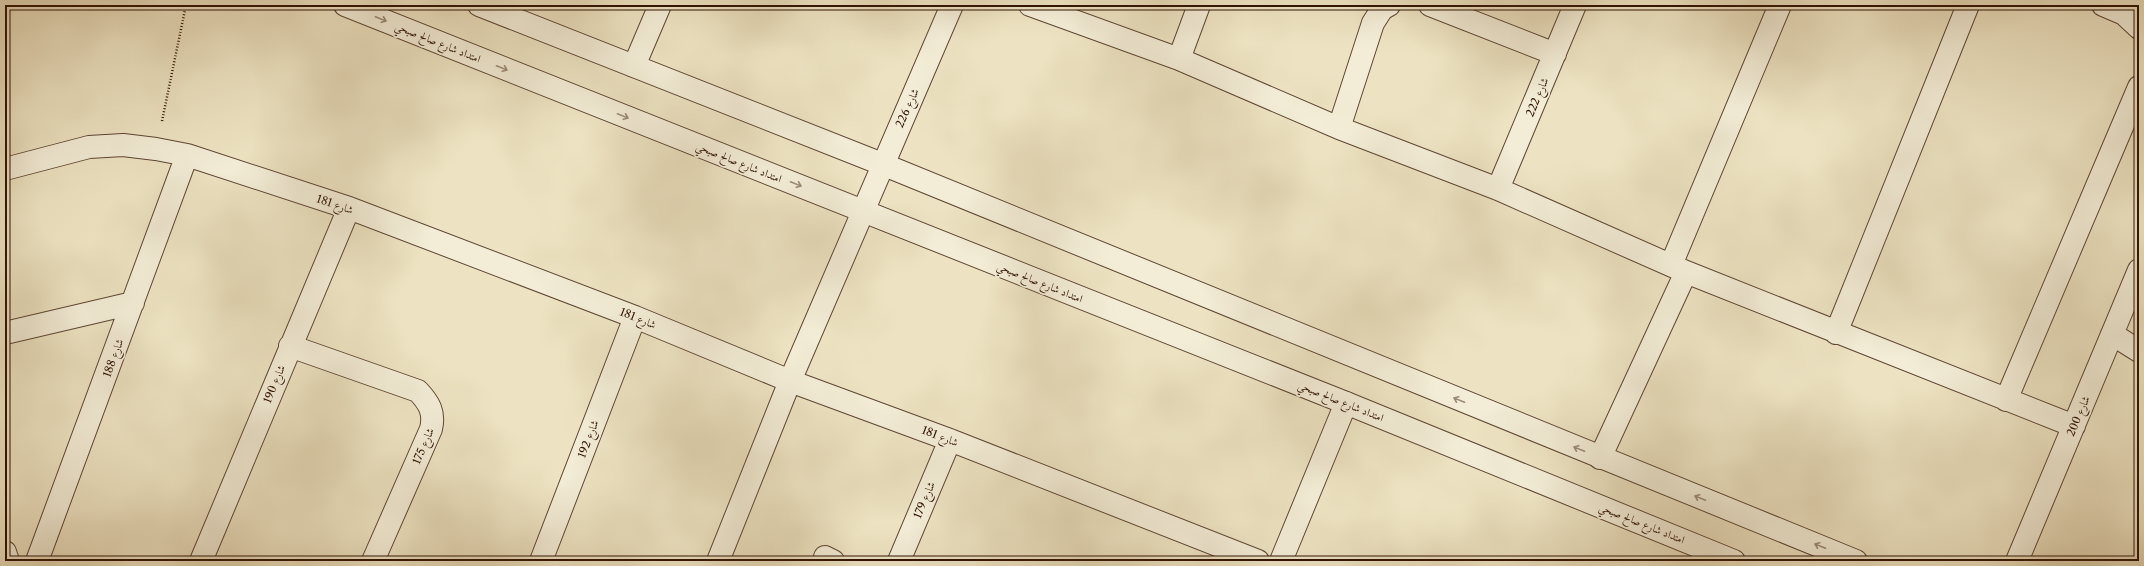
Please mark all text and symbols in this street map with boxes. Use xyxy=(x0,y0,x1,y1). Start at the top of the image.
one-way arrow xyxy=(375,16,387,24)
street label: امتداد شارع صالح صبحي xyxy=(392,18,483,69)
one-way arrow xyxy=(496,64,508,72)
street label: شارع 222 xyxy=(1523,75,1554,120)
street label: شارع 226 xyxy=(892,86,924,131)
one-way arrow xyxy=(616,112,628,120)
street label: امتداد شارع صالح صبحي xyxy=(693,138,784,189)
one-way arrow xyxy=(789,181,801,189)
street label: شارع 181 xyxy=(314,191,355,220)
street label: امتداد شارع صالح صبحي xyxy=(994,258,1085,309)
street label: شارع 181 xyxy=(617,304,658,334)
street label: شارع 188 xyxy=(100,337,129,380)
street label: شارع 190 xyxy=(260,363,291,406)
street label: امتداد شارع صالح صبحي xyxy=(1295,377,1386,428)
street label: شارع 200 xyxy=(2063,394,2095,439)
one-way arrow xyxy=(1453,395,1465,403)
street label: شارع 192 xyxy=(574,418,604,461)
street label: شارع 181 xyxy=(919,423,960,452)
street label: شارع 175 xyxy=(409,426,440,467)
one-way arrow xyxy=(1574,445,1586,452)
street label: شارع 179 xyxy=(910,480,941,522)
one-way arrow xyxy=(1694,493,1706,501)
street label: امتداد شارع صالح صبحي xyxy=(1596,499,1687,550)
one-way arrow xyxy=(1815,542,1827,550)

